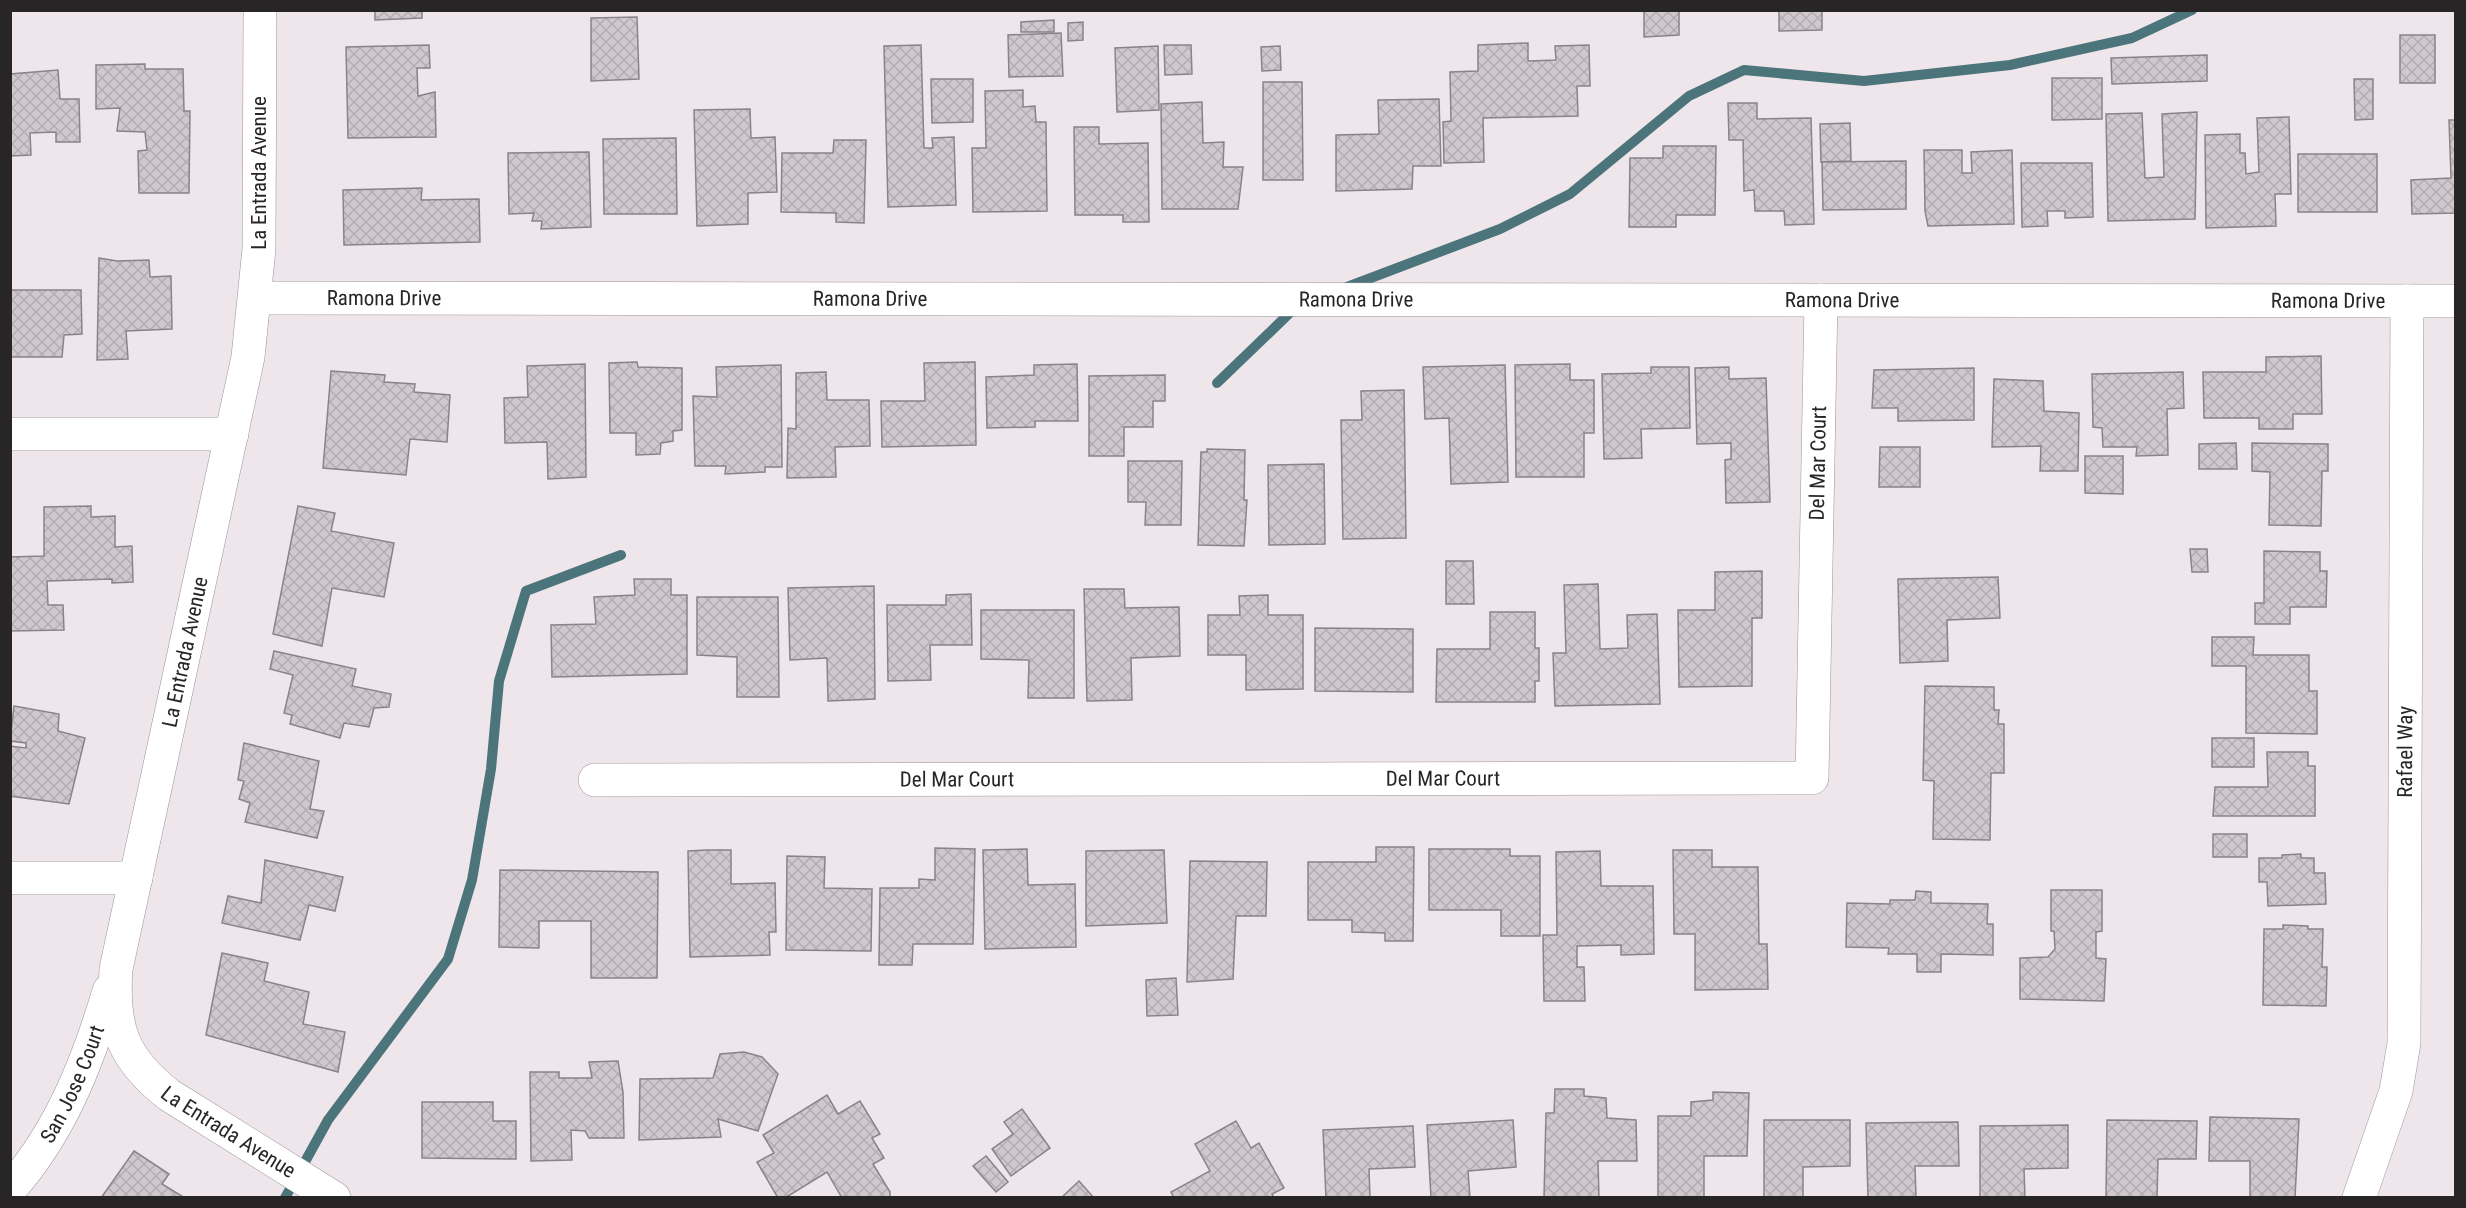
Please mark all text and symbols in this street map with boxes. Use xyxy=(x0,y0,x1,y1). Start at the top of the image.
street label: La Entrada Avenue xyxy=(247,96,271,250)
street label: Ramona Drive xyxy=(327,286,441,310)
street label: Ramona Drive xyxy=(813,287,927,311)
street label: Ramona Drive xyxy=(1299,287,1413,312)
street label: Ramona Drive xyxy=(1785,288,1899,312)
street label: Ramona Drive xyxy=(2271,289,2385,313)
street label: Del Mar Court xyxy=(1805,406,1831,520)
street label: La Entrada Avenue xyxy=(157,574,213,730)
street label: Rafael Way xyxy=(2393,706,2417,798)
street label: Del Mar Court xyxy=(900,767,1014,791)
street label: Del Mar Court xyxy=(1386,767,1500,791)
street label: San Jose Court xyxy=(35,1022,109,1147)
street label: La Entrada Avenue xyxy=(156,1081,300,1183)

